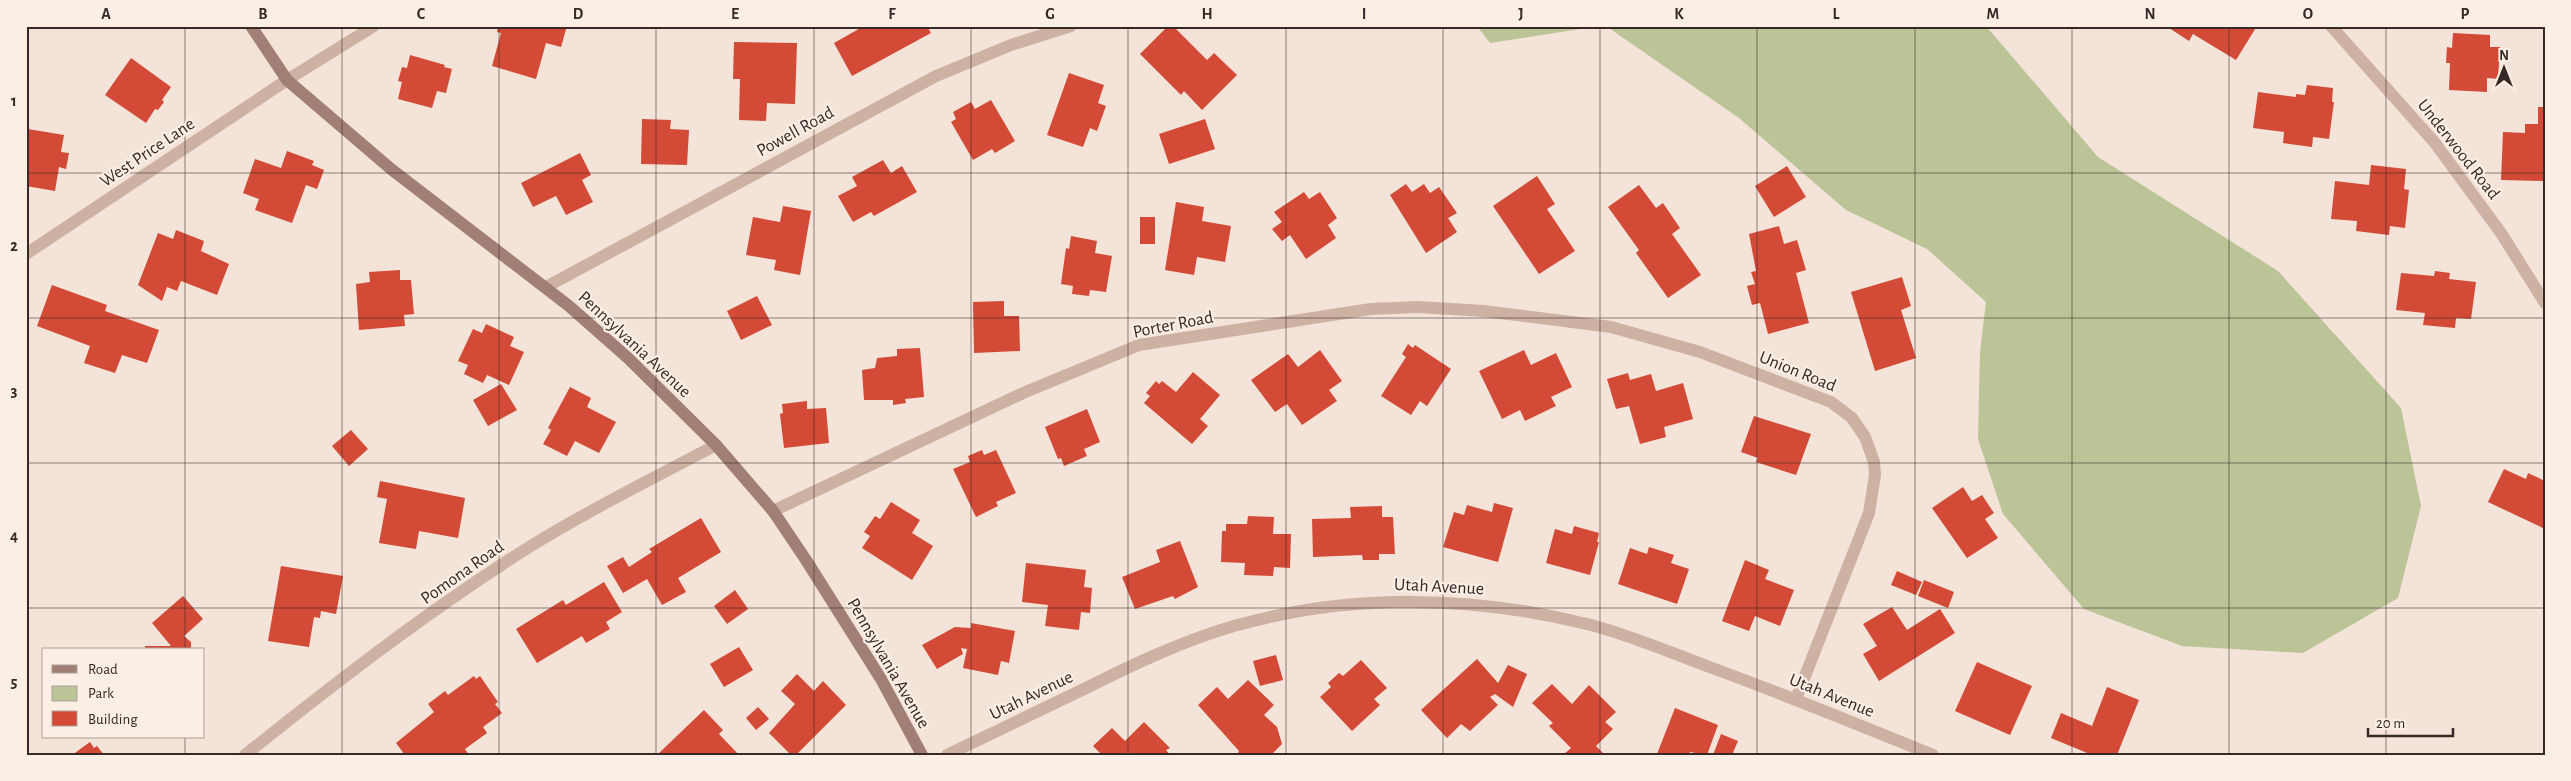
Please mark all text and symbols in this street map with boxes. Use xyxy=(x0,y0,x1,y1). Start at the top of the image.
text: A xyxy=(101,6,111,22)
text: B xyxy=(258,6,268,22)
text: C xyxy=(417,6,426,22)
text: D xyxy=(573,6,584,22)
text: E xyxy=(731,6,739,22)
text: F xyxy=(888,6,896,22)
text: G xyxy=(1045,6,1055,22)
text: H xyxy=(1201,6,1213,22)
text: I xyxy=(1362,6,1366,22)
text: J xyxy=(1518,6,1524,22)
text: K xyxy=(1674,6,1684,22)
text: L xyxy=(1833,6,1840,22)
text: M xyxy=(1987,6,1999,22)
text: N xyxy=(2144,6,2156,22)
text: O xyxy=(2303,6,2313,22)
text: P xyxy=(2461,6,2470,22)
north arrow xyxy=(2478,42,2528,92)
text: N xyxy=(2499,49,2509,63)
text: 1 xyxy=(11,93,17,109)
street label: Underwood Road xyxy=(2414,96,2503,203)
street label: Powell Road xyxy=(754,103,837,160)
street label: West Price Lane xyxy=(97,115,198,191)
text: 2 xyxy=(10,238,18,254)
street label: Pennsylvania Avenue xyxy=(574,288,694,401)
street label: Porter Road xyxy=(1131,308,1215,342)
street label: Union Road xyxy=(1757,348,1839,395)
text: 3 xyxy=(11,383,18,399)
text: 4 xyxy=(10,528,18,544)
street label: Pomona Road xyxy=(418,538,507,608)
street label: Utah Avenue xyxy=(1393,576,1484,598)
street label: Pennsylvania Avenue xyxy=(844,595,933,732)
legend xyxy=(42,648,205,738)
text: Road xyxy=(88,662,118,677)
street label: Utah Avenue xyxy=(987,668,1076,724)
street label: Utah Avenue xyxy=(1786,671,1877,721)
text: 5 xyxy=(11,674,18,690)
text: Park xyxy=(88,686,114,701)
scale bar xyxy=(2368,706,2454,738)
text: Building xyxy=(88,712,138,727)
text: 20 m xyxy=(2376,716,2405,731)

